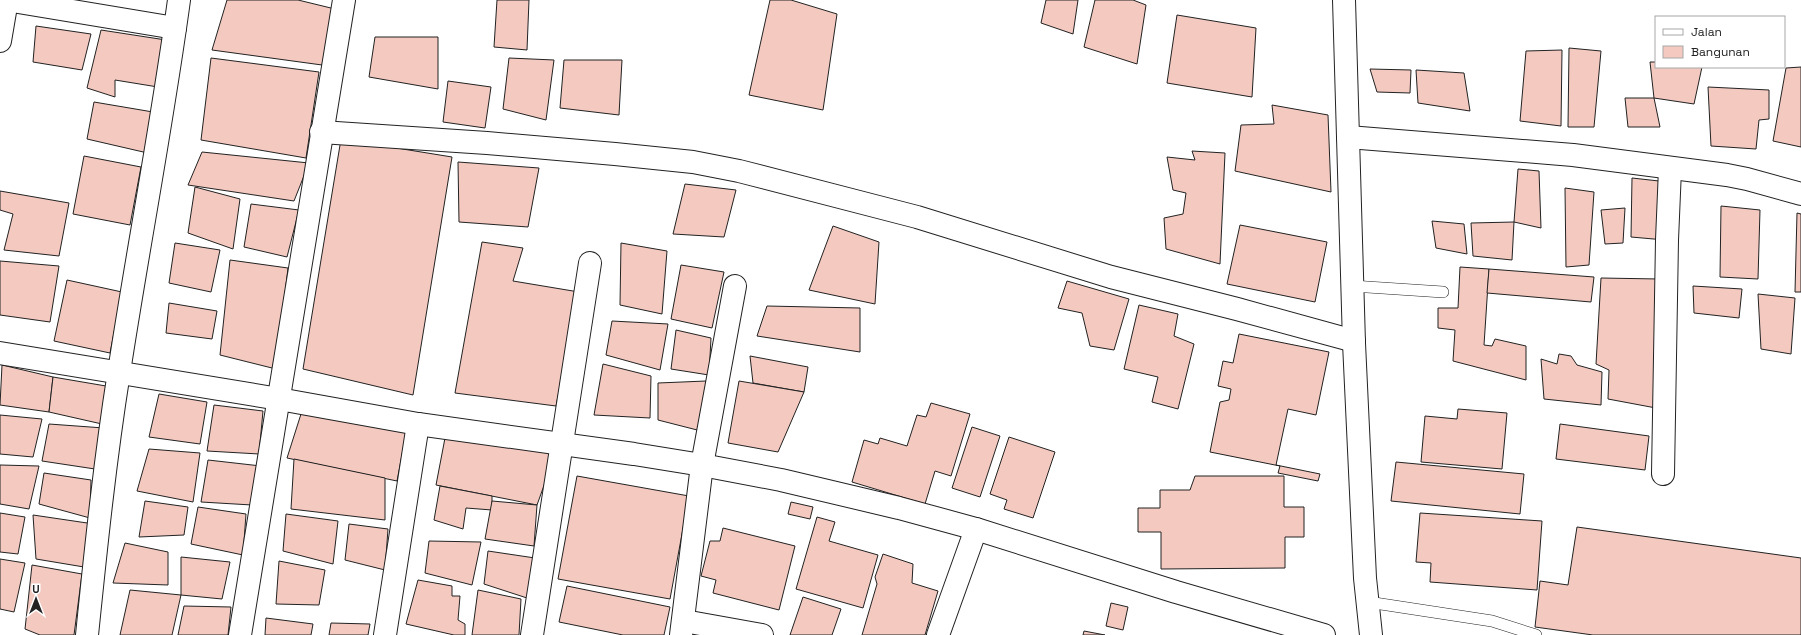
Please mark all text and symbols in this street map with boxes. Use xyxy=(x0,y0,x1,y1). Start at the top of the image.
legend xyxy=(1655,16,1785,68)
text: Jalan xyxy=(1691,24,1722,40)
text: Bangunan xyxy=(1691,44,1750,60)
north arrow xyxy=(16,579,56,619)
text: U xyxy=(32,582,40,596)

